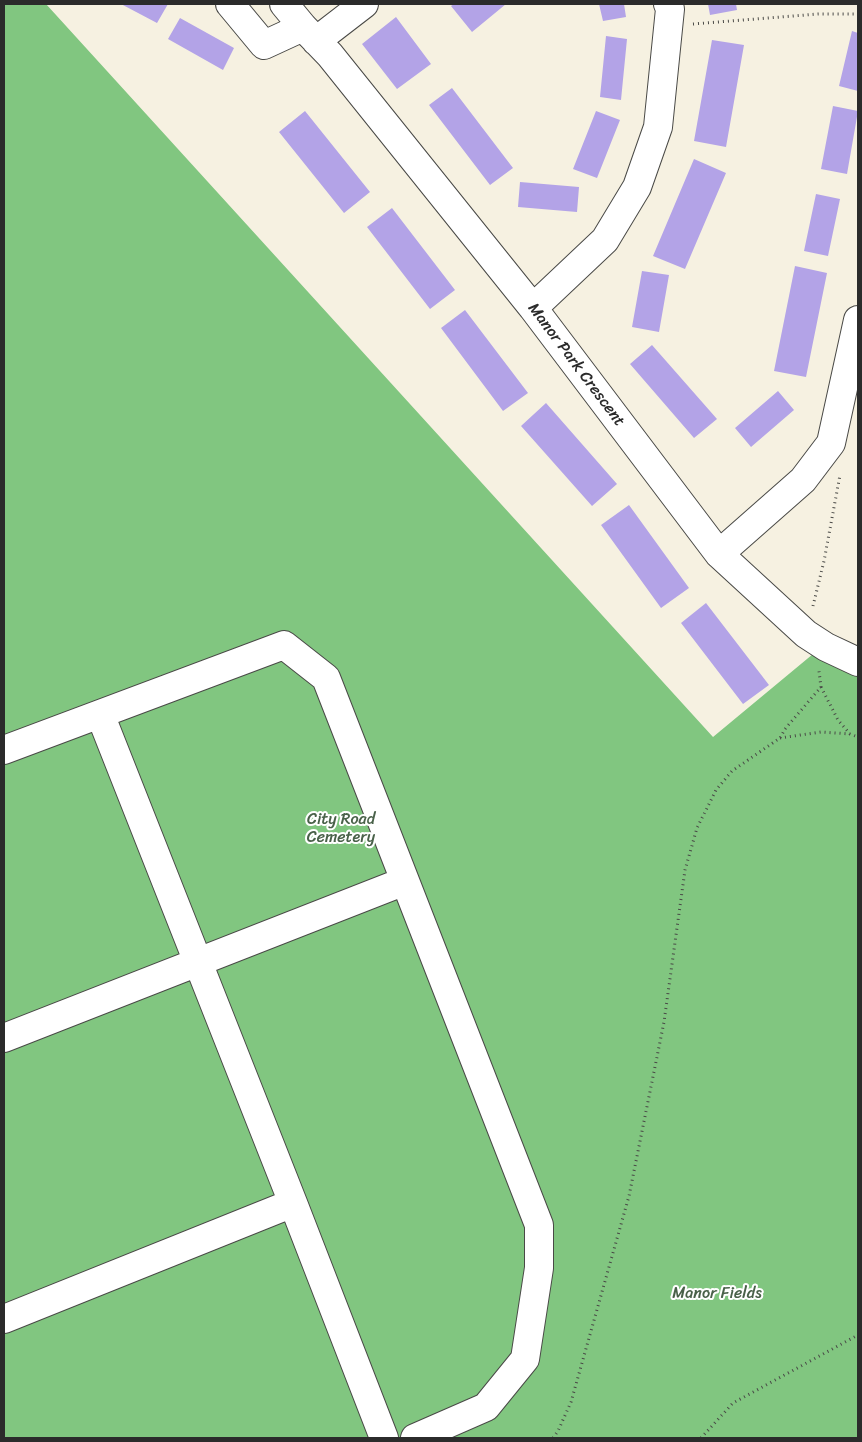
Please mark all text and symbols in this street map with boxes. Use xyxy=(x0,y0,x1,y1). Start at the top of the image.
street label: Manor Park Crescent xyxy=(523,300,629,430)
park label: City Road Cemetery xyxy=(307,810,375,848)
park label: Manor Fields xyxy=(672,1284,762,1304)

